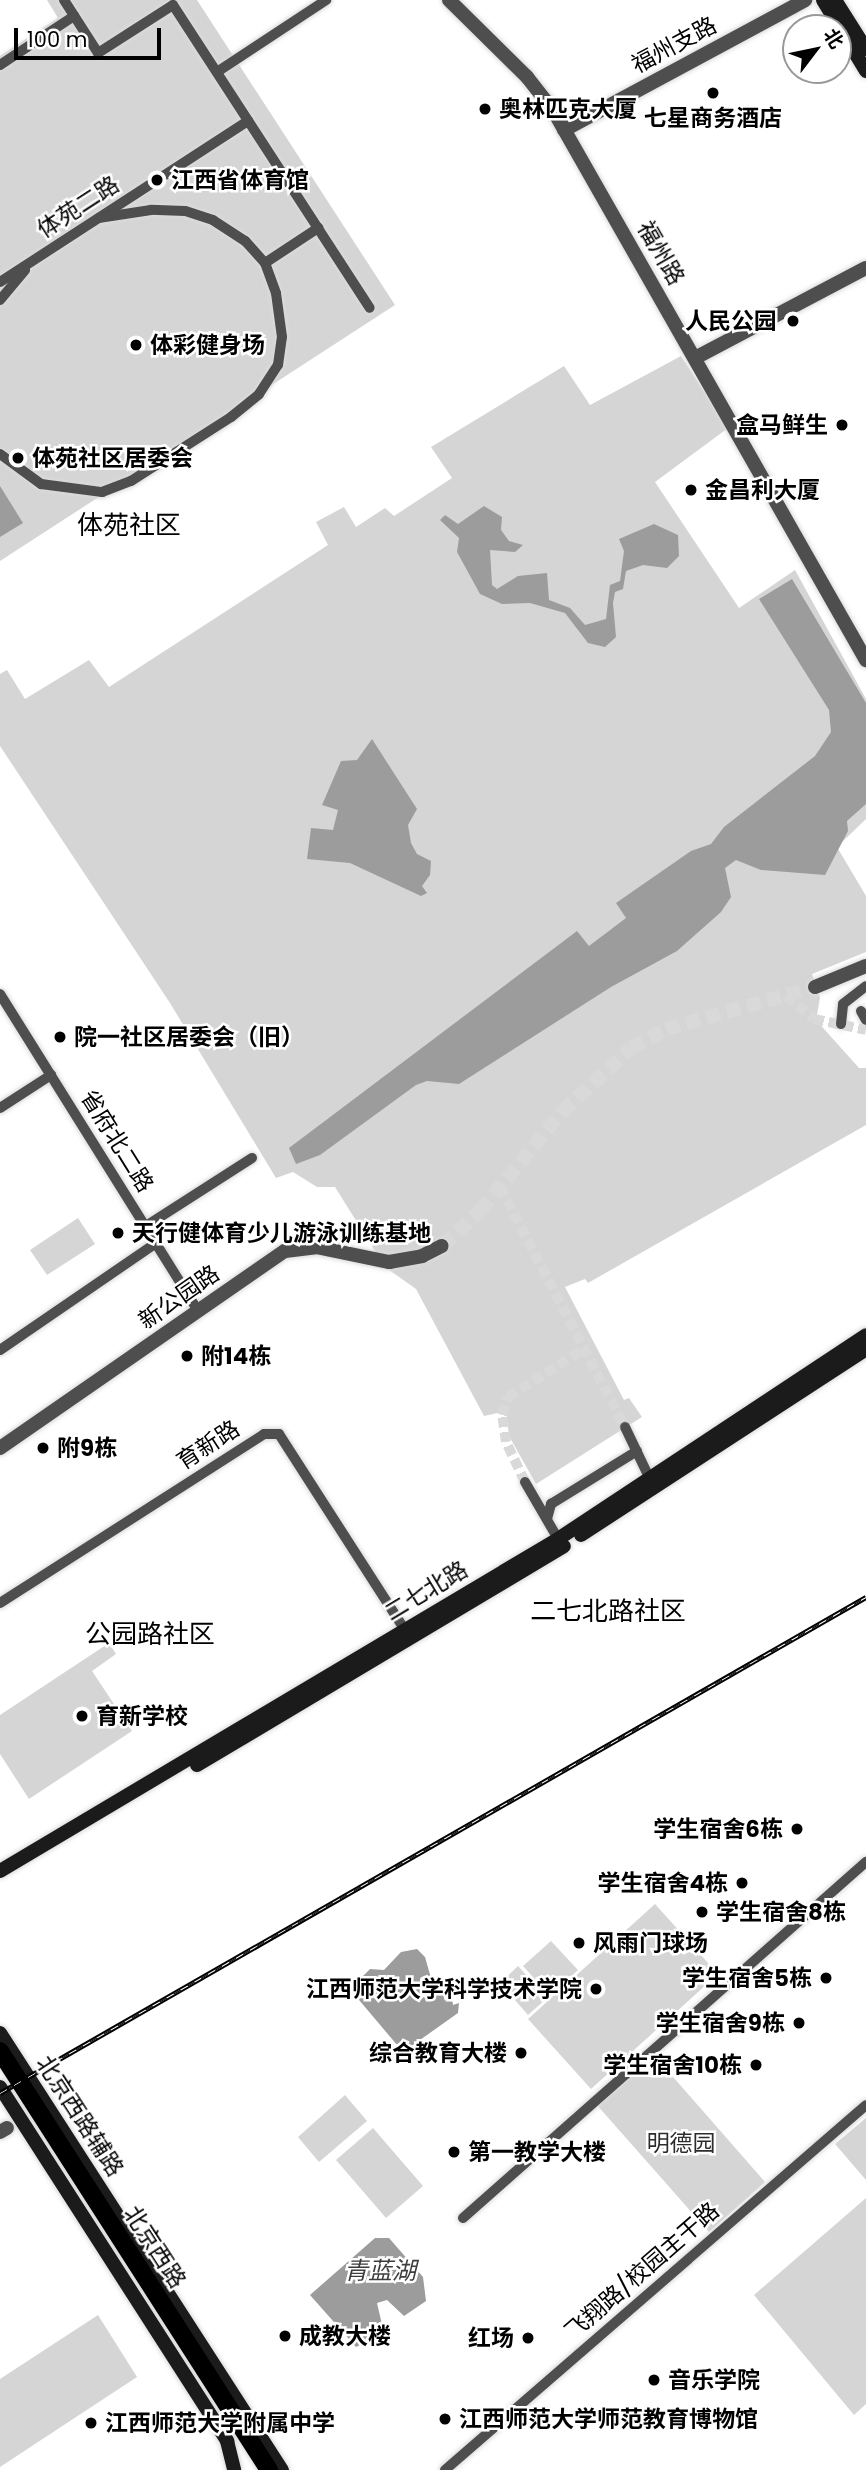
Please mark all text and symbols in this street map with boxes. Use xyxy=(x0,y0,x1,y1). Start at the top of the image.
street label: 福州支路 xyxy=(627,11,721,79)
scale bar xyxy=(18,14,164,58)
north arrow xyxy=(782,14,852,84)
text: 北 xyxy=(817,23,850,54)
text: 100 m xyxy=(27,25,87,54)
marker: 七星商务酒店 xyxy=(705,85,721,101)
place label: 奥林匹克大厦 xyxy=(499,95,637,123)
marker: 奥林匹克大厦 xyxy=(477,101,493,117)
place label: 七星商务酒店 xyxy=(644,104,782,132)
place label: 江西省体育馆 xyxy=(171,166,309,194)
street label: 体苑二路 xyxy=(32,170,124,244)
marker: 江西省体育馆 xyxy=(149,172,165,188)
street label: 福州路 xyxy=(632,216,690,290)
place label: 人民公园 xyxy=(685,307,777,335)
marker: 人民公园 xyxy=(783,311,803,331)
place label: 体彩健身场 xyxy=(150,331,265,359)
marker: 体彩健身场 xyxy=(128,337,144,353)
place label: 盒马鲜生 xyxy=(736,411,828,439)
marker: 盒马鲜生 xyxy=(834,417,850,433)
place label: 体苑社区居委会 xyxy=(32,444,193,472)
marker: 体苑社区居委会 xyxy=(10,450,26,466)
place label: 金昌利大厦 xyxy=(705,476,820,504)
marker: 金昌利大厦 xyxy=(683,482,699,498)
district label: 体苑社区 xyxy=(77,510,181,542)
place label: 院一社区居委会（旧） xyxy=(74,1023,304,1051)
marker: 院一社区居委会（旧） xyxy=(52,1029,68,1045)
street label: 省府北二路 xyxy=(75,1085,159,1197)
place label: 天行健体育少儿游泳训练基地 xyxy=(132,1219,431,1247)
marker: 天行健体育少儿游泳训练基地 xyxy=(110,1225,126,1241)
street label: 新公园路 xyxy=(133,1259,225,1335)
place label: 附14栋 xyxy=(201,1342,271,1370)
marker: 附14栋 xyxy=(179,1348,195,1364)
street label: 育新路 xyxy=(172,1415,244,1475)
place label: 附9栋 xyxy=(57,1434,117,1462)
marker: 附9栋 xyxy=(35,1440,51,1456)
street label: 二七北路 xyxy=(379,1555,473,1627)
district label: 二七北路社区 xyxy=(530,1596,686,1628)
district label: 公园路社区 xyxy=(85,1619,215,1651)
place label: 育新学校 xyxy=(96,1702,188,1730)
marker: 育新学校 xyxy=(74,1708,90,1724)
place label: 学生宿舍6栋 xyxy=(653,1815,783,1843)
marker: 学生宿舍6栋 xyxy=(789,1821,805,1837)
place label: 学生宿舍4栋 xyxy=(597,1869,728,1897)
marker: 学生宿舍4栋 xyxy=(734,1875,750,1891)
place label: 学生宿舍8栋 xyxy=(716,1898,846,1926)
marker: 学生宿舍8栋 xyxy=(694,1904,710,1920)
place label: 风雨门球场 xyxy=(593,1929,708,1957)
marker: 风雨门球场 xyxy=(571,1935,587,1951)
place label: 学生宿舍5栋 xyxy=(682,1964,812,1992)
marker: 学生宿舍5栋 xyxy=(818,1970,834,1986)
place label: 江西师范大学科学技术学院 xyxy=(306,1975,582,2003)
marker: 江西师范大学科学技术学院 xyxy=(588,1981,604,1997)
place label: 学生宿舍9栋 xyxy=(656,2009,785,2037)
marker: 学生宿舍9栋 xyxy=(791,2015,807,2031)
place label: 综合教育大楼 xyxy=(369,2039,507,2067)
marker: 综合教育大楼 xyxy=(513,2045,529,2061)
street label: 北京西路辅路 xyxy=(31,2051,129,2181)
place label: 学生宿舍10栋 xyxy=(603,2051,742,2079)
marker: 学生宿舍10栋 xyxy=(748,2057,764,2073)
park label: 明德园 xyxy=(647,2129,715,2157)
place label: 第一教学大楼 xyxy=(468,2138,606,2166)
marker: 第一教学大楼 xyxy=(446,2144,462,2160)
street label: 飞翔路/校园主干路 xyxy=(559,2197,725,2345)
street label: 北京西路 xyxy=(118,2201,192,2293)
water label: 青蓝湖 xyxy=(344,2257,416,2285)
place label: 成教大楼 xyxy=(299,2322,391,2350)
place label: 红场 xyxy=(468,2324,514,2352)
marker: 成教大楼 xyxy=(277,2328,293,2344)
marker: 红场 xyxy=(520,2330,536,2346)
place label: 音乐学院 xyxy=(668,2366,760,2394)
marker: 音乐学院 xyxy=(646,2372,662,2388)
place label: 江西师范大学师范教育博物馆 xyxy=(459,2405,758,2433)
place label: 江西师范大学附属中学 xyxy=(105,2409,335,2437)
marker: 江西师范大学师范教育博物馆 xyxy=(437,2411,453,2427)
marker: 江西师范大学附属中学 xyxy=(83,2415,99,2431)

